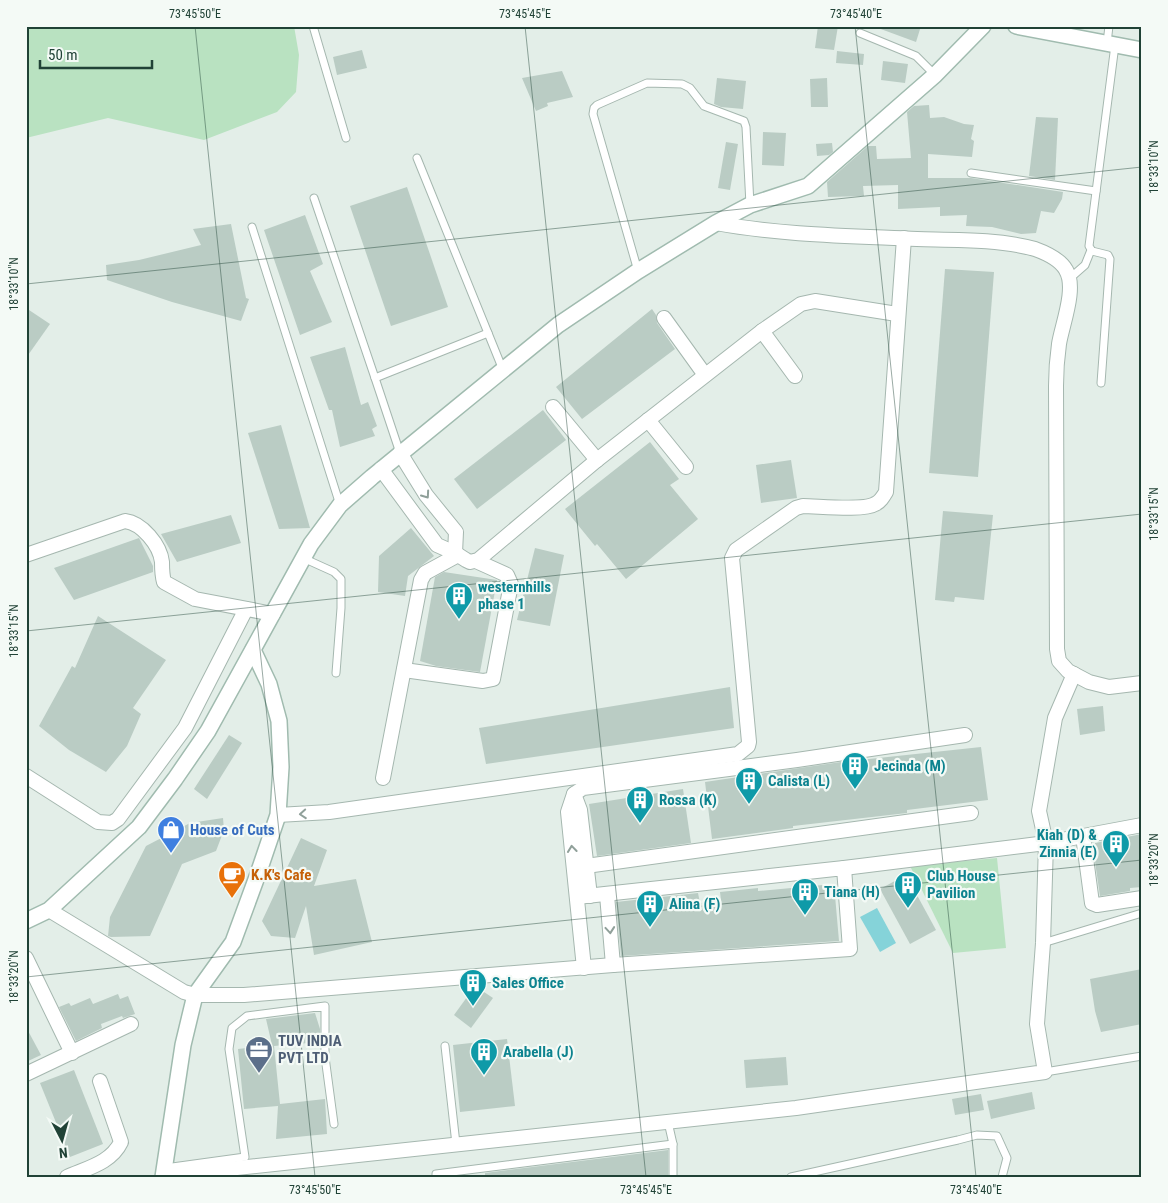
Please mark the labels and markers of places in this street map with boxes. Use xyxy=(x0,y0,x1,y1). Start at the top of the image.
place label: westernhills phase 1 xyxy=(478,578,551,613)
building icon: westernhills phase 1 xyxy=(444,581,474,620)
building icon: Jecinda (M) xyxy=(840,751,870,790)
place label: Jecinda (M) xyxy=(874,757,946,775)
building icon: Calista (L) xyxy=(734,766,764,805)
place label: Calista (L) xyxy=(768,772,830,790)
building icon: Rossa (K) xyxy=(625,785,655,824)
place label: Rossa (K) xyxy=(659,791,717,809)
shop icon: House of Cuts xyxy=(156,815,186,854)
place label: House of Cuts xyxy=(190,821,275,839)
place label: Kiah (D) & Zinnia (E) xyxy=(1037,826,1097,861)
building icon: Kiah (D) & Zinnia (E) xyxy=(1101,829,1131,868)
cafe icon: K.K's Cafe xyxy=(217,860,247,899)
place label: K.K's Cafe xyxy=(251,866,312,884)
place label: Club House Pavilion xyxy=(927,867,996,902)
building icon: Club House Pavilion xyxy=(893,870,923,909)
building icon: Tiana (H) xyxy=(790,877,820,916)
place label: Tiana (H) xyxy=(824,883,880,901)
building icon: Alina (F) xyxy=(635,889,665,928)
place label: Alina (F) xyxy=(669,895,720,913)
building icon: Sales Office xyxy=(458,968,488,1007)
place label: Sales Office xyxy=(492,974,564,992)
place label: TUV INDIA PVT LTD xyxy=(278,1032,342,1067)
office icon: TUV INDIA PVT LTD xyxy=(244,1035,274,1074)
building icon: Arabella (J) xyxy=(469,1037,499,1076)
place label: Arabella (J) xyxy=(503,1043,574,1061)

